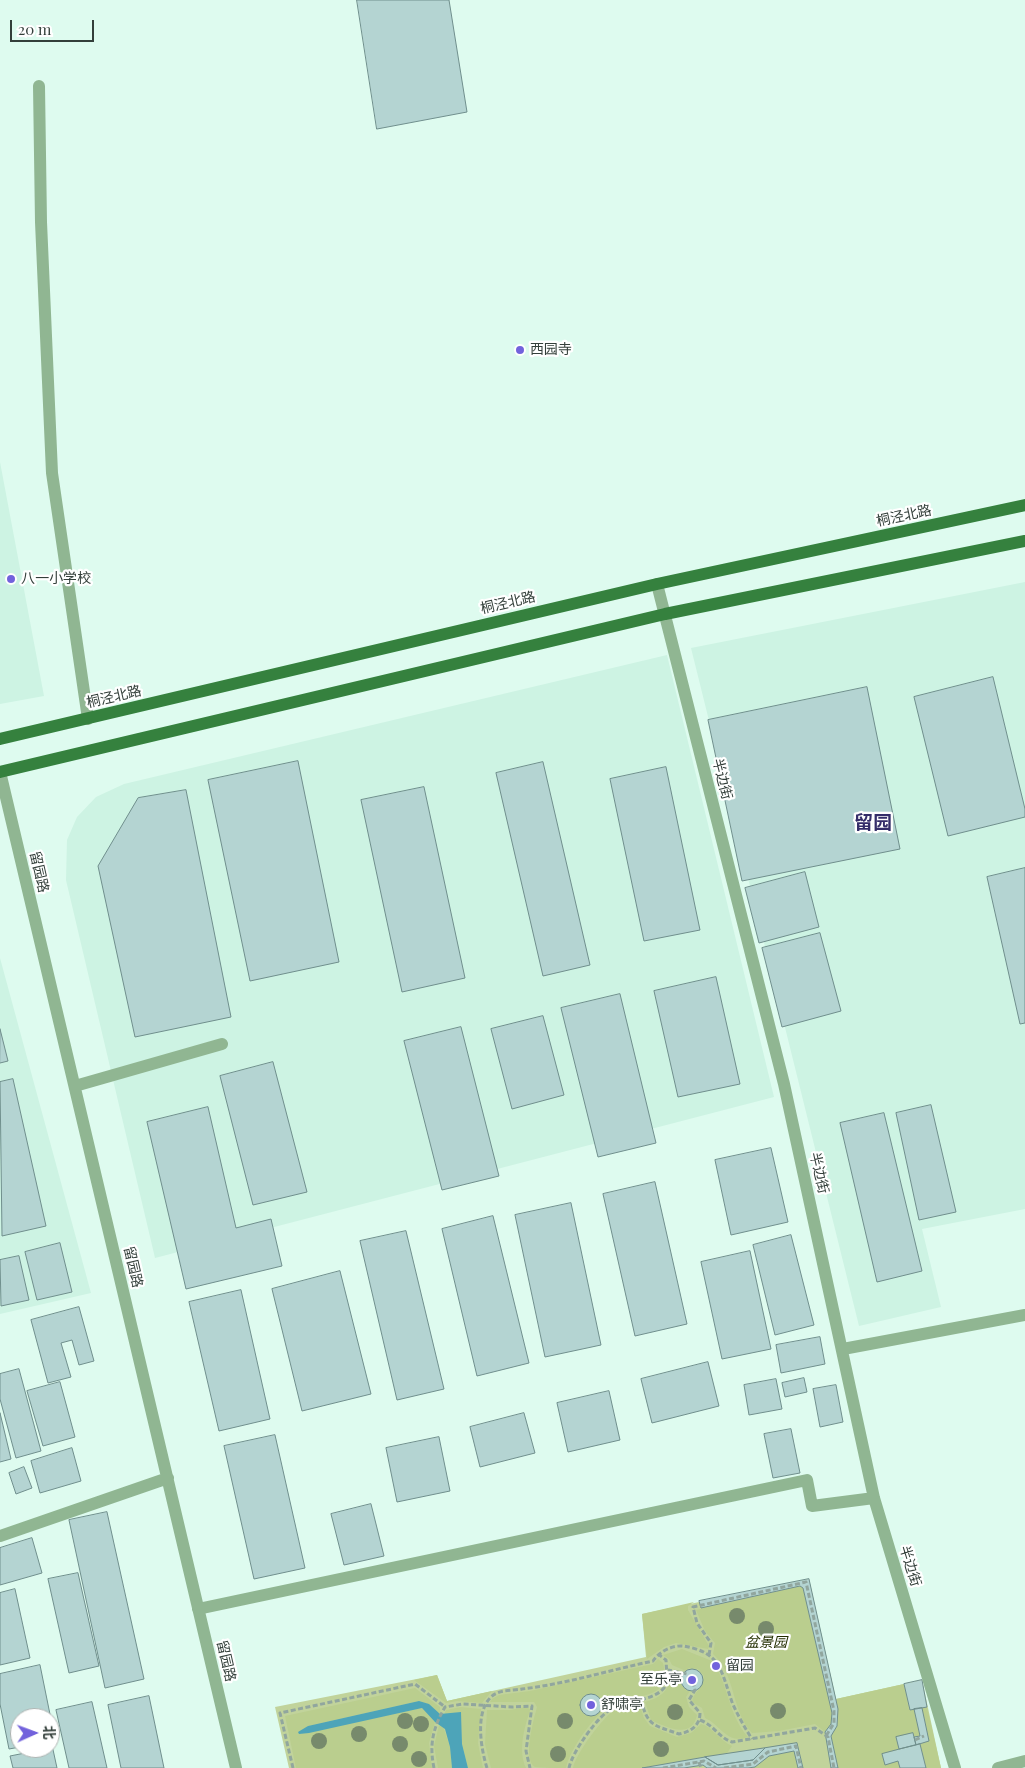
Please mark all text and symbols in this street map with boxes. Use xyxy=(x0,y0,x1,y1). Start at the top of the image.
scale bar xyxy=(12,10,96,42)
text: 20 m xyxy=(18,19,51,39)
place label: 西园寺 xyxy=(530,342,572,358)
marker: 西园寺 xyxy=(514,344,526,356)
street label: 桐泾北路 xyxy=(875,502,933,530)
place label: 八一小学校 xyxy=(21,571,91,587)
marker: 八一小学校 xyxy=(5,573,17,585)
street label: 桐泾北路 xyxy=(479,589,537,617)
street label: 桐泾北路 xyxy=(85,683,143,711)
street label: 半边街 xyxy=(709,757,735,801)
district label: 留园 xyxy=(854,812,892,834)
street label: 留园路 xyxy=(26,850,52,894)
street label: 半边街 xyxy=(806,1151,832,1195)
street label: 留园路 xyxy=(120,1245,146,1289)
street label: 半边街 xyxy=(896,1543,924,1589)
park label: 盆景园 xyxy=(745,1635,787,1651)
street label: 留园路 xyxy=(213,1639,239,1683)
place label: 留园 xyxy=(726,1658,754,1674)
marker: 留园 xyxy=(710,1660,722,1672)
place label: 至乐亭 xyxy=(640,1672,682,1688)
marker: 至乐亭 xyxy=(686,1674,698,1686)
place label: 舒啸亭 xyxy=(601,1697,643,1713)
marker: 舒啸亭 xyxy=(585,1699,597,1711)
north arrow xyxy=(10,1708,60,1758)
text: 北 xyxy=(40,1725,59,1740)

